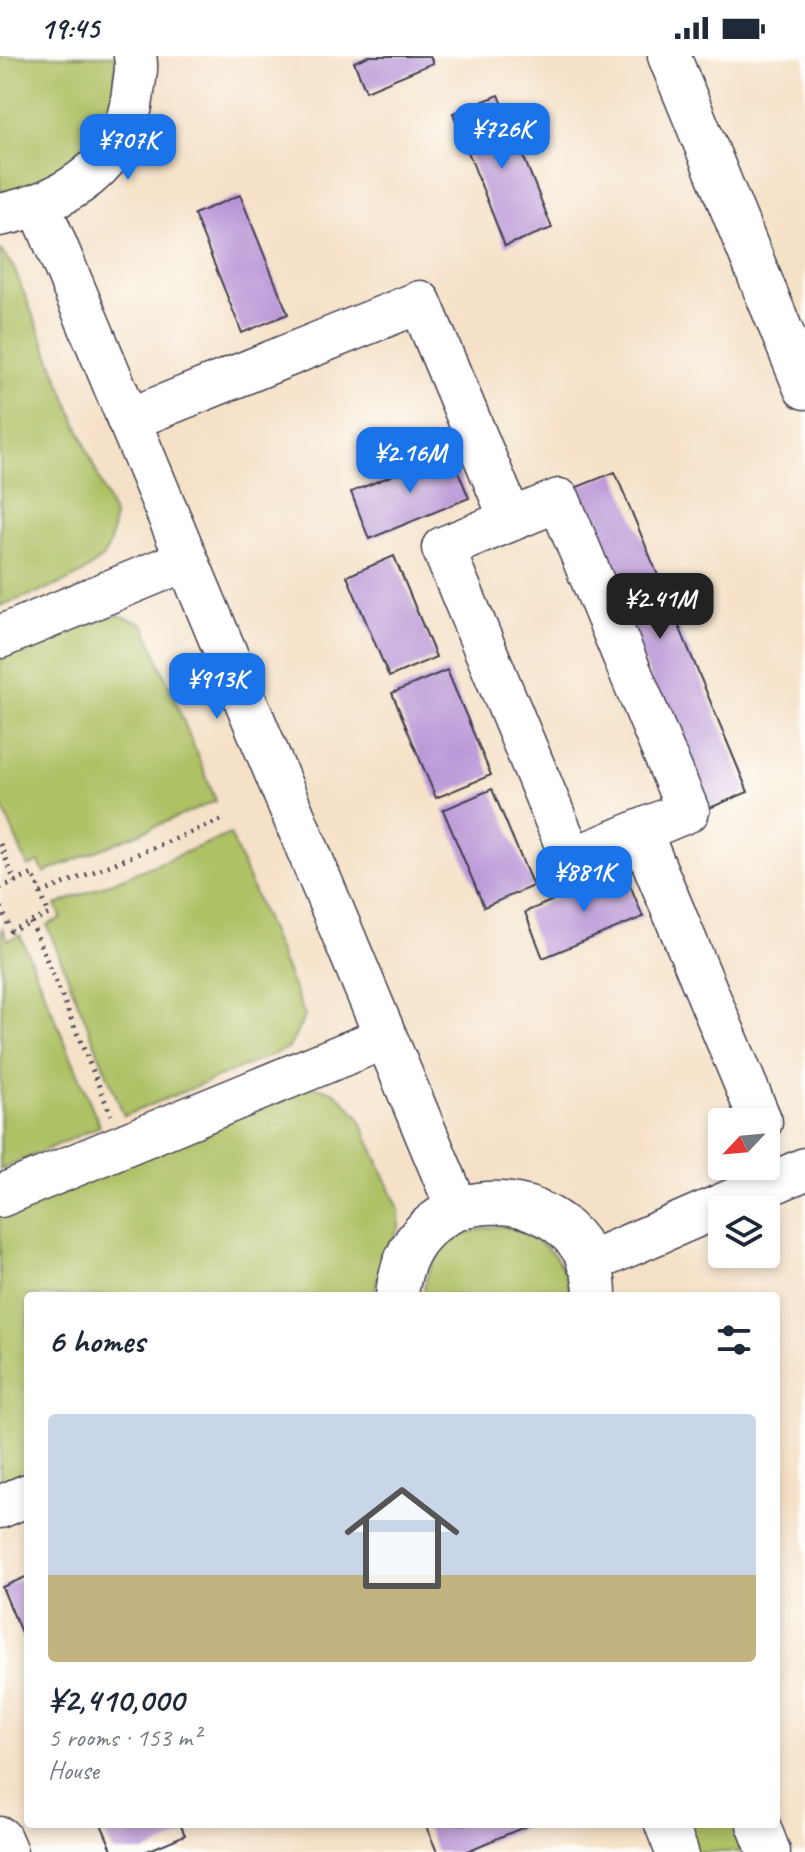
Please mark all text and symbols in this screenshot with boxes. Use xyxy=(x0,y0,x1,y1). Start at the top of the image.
text: 19:45 xyxy=(40,9,99,47)
pin: ¥726K xyxy=(446,103,558,171)
text: ¥726K xyxy=(472,112,532,145)
pin: ¥707K xyxy=(72,114,184,182)
text: ¥707K xyxy=(98,123,158,156)
pin: ¥2.16M xyxy=(345,427,475,495)
text: ¥2.16M xyxy=(374,436,446,469)
pin: ¥2.41M xyxy=(595,573,725,641)
text: ¥2.41M xyxy=(625,582,695,615)
pin: ¥913K xyxy=(161,653,273,721)
text: ¥913K xyxy=(187,662,247,695)
pin: ¥881K xyxy=(528,846,640,914)
text: ¥881K xyxy=(554,855,614,888)
north arrow xyxy=(708,1108,780,1180)
map controls xyxy=(708,1108,780,1268)
button: layers xyxy=(708,1196,780,1268)
icon: filters xyxy=(712,1318,756,1362)
text: 6 homes xyxy=(48,1319,145,1362)
icon: home xyxy=(330,1466,474,1610)
text: ¥2,410,000 xyxy=(48,1678,184,1721)
text: 5 rooms · 153 m² xyxy=(48,1721,200,1754)
text: House xyxy=(48,1754,99,1787)

